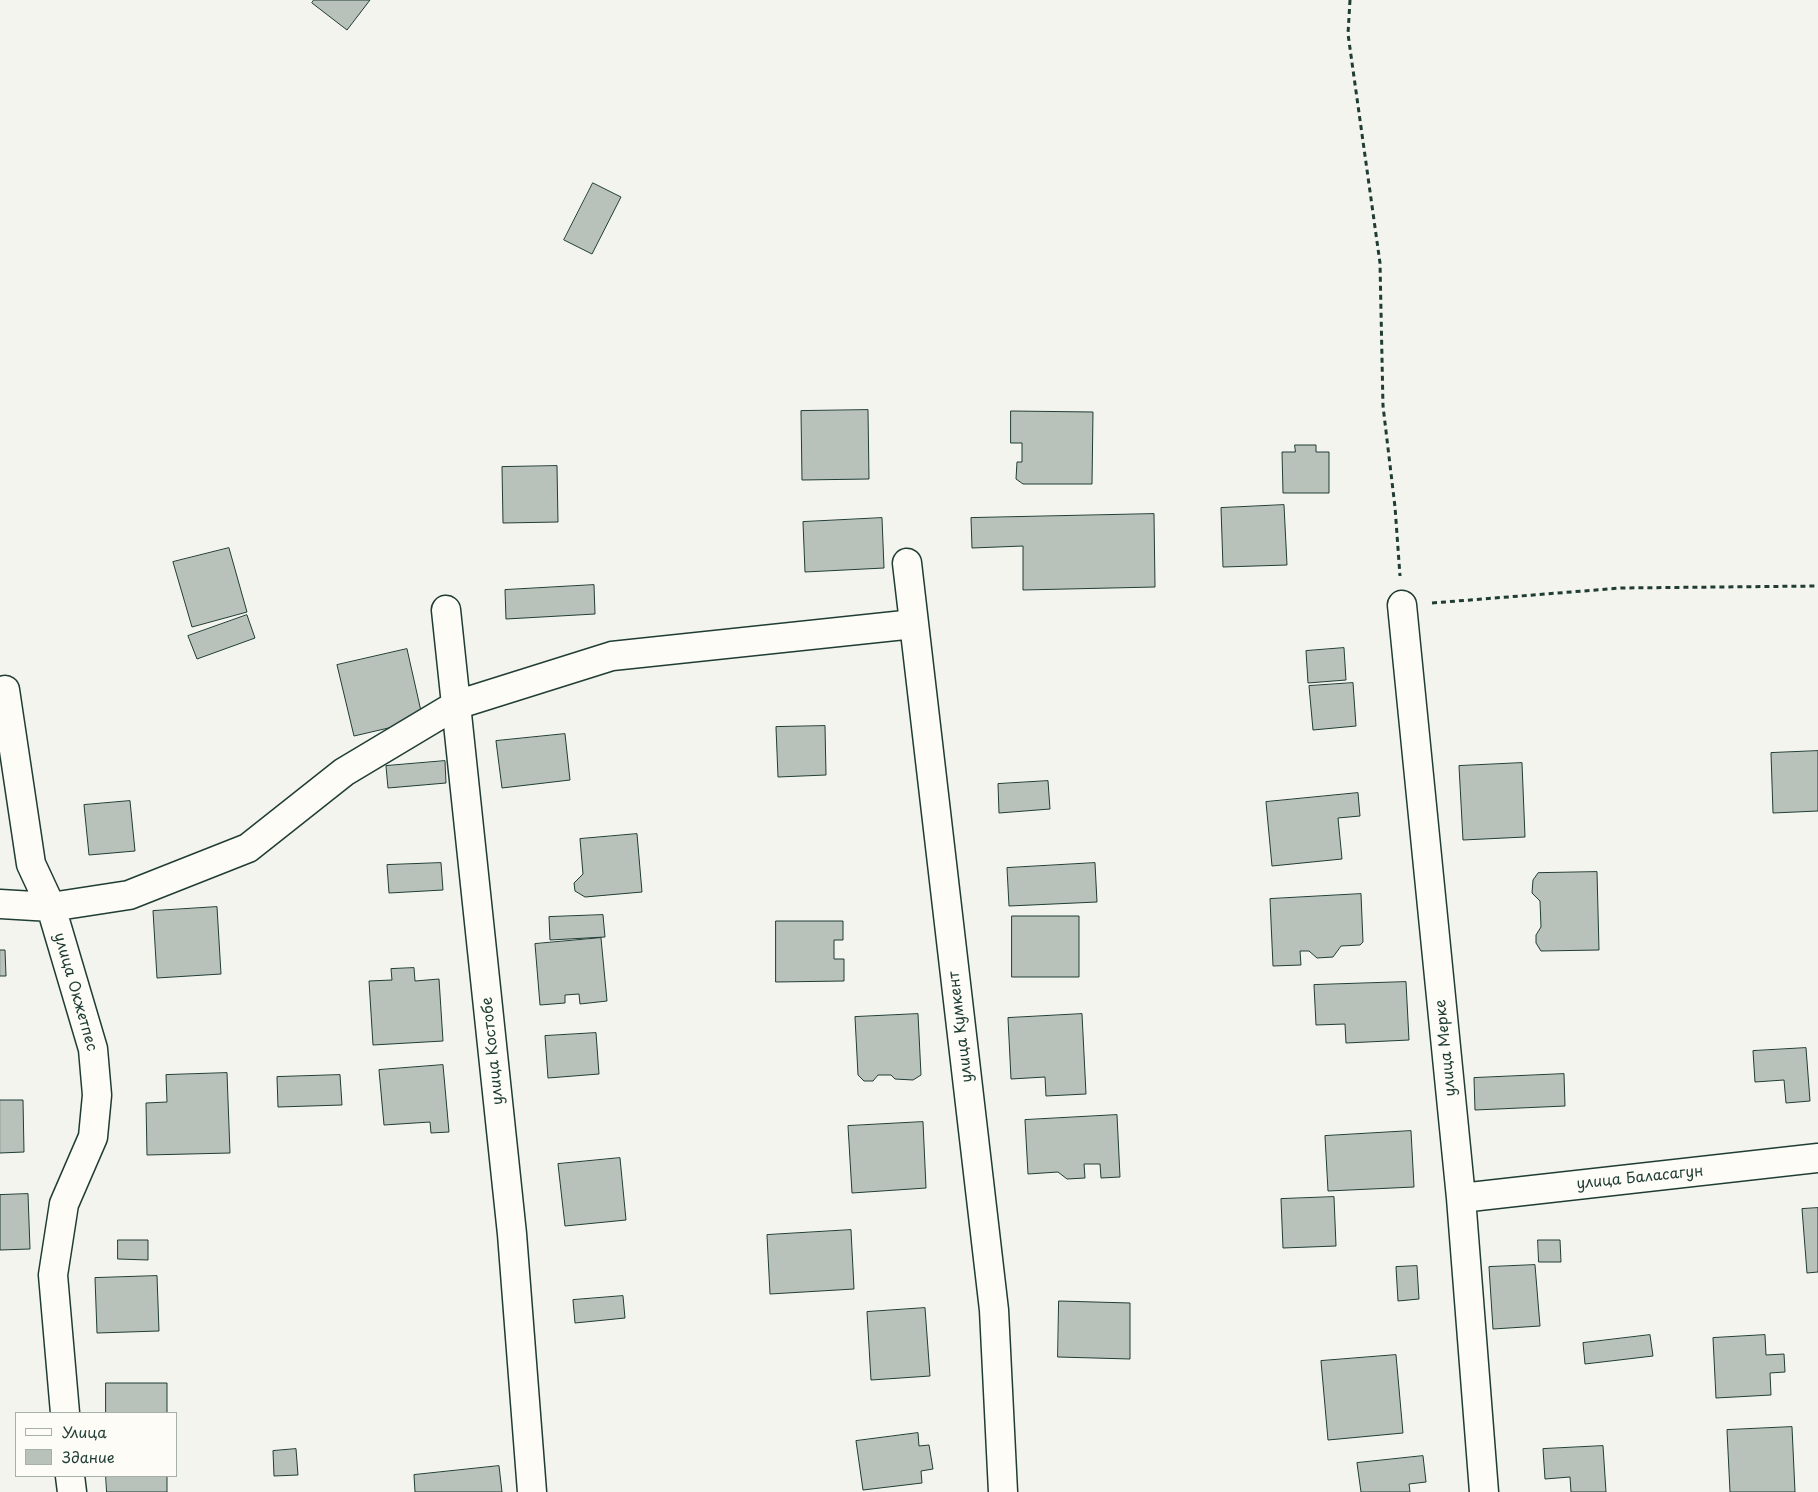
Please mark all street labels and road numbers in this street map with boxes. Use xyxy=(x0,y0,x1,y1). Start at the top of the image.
street label: улица Окжетпес xyxy=(49,931,101,1053)
street label: улица Кумкент xyxy=(945,970,977,1084)
street label: улица Костобе xyxy=(478,996,508,1106)
street label: улица Мерке xyxy=(1432,999,1460,1097)
street label: улица Баласагун xyxy=(1576,1162,1704,1194)

